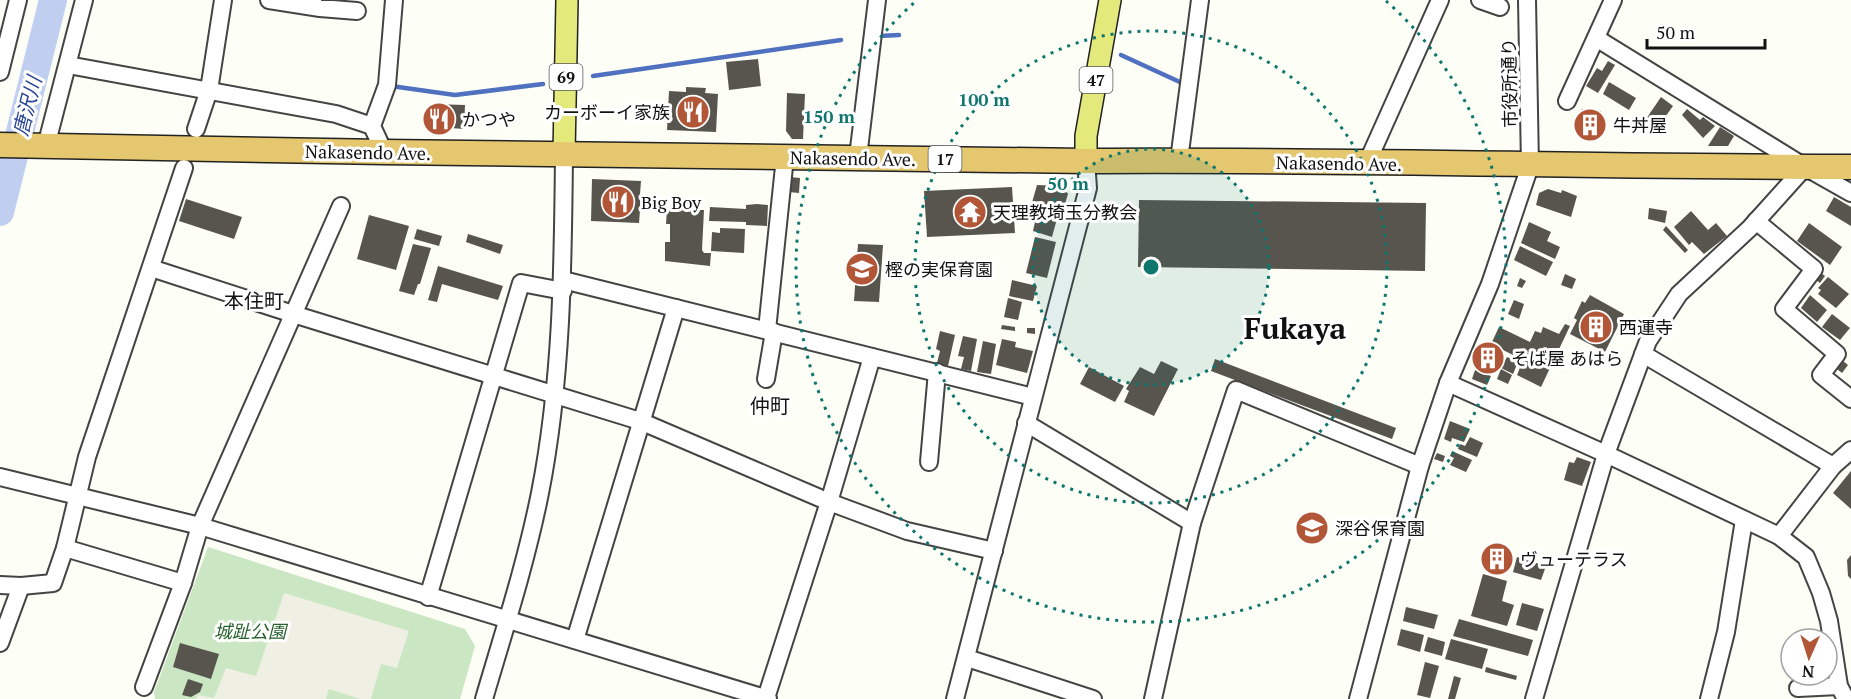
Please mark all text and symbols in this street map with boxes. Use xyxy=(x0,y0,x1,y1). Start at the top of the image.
scale bar xyxy=(1647,12,1766,50)
text: 50 m xyxy=(1656,20,1696,44)
street label: 市役所通り xyxy=(1496,38,1522,128)
road number: 69 xyxy=(550,64,582,90)
road number: 47 xyxy=(1080,67,1112,93)
water label: 唐沢川 xyxy=(7,72,48,138)
text: 100 m xyxy=(958,87,1010,111)
restaurant icon: カーボーイ家族 xyxy=(675,94,711,130)
place label: カーボーイ家族 xyxy=(544,100,670,124)
restaurant icon: かつや xyxy=(421,101,457,137)
text: 150 m xyxy=(803,104,855,128)
place label: かつや xyxy=(462,107,516,131)
building icon: 牛丼屋 xyxy=(1572,107,1608,143)
place label: 牛丼屋 xyxy=(1613,113,1667,137)
street label: Nakasendo Ave. xyxy=(305,139,431,165)
street label: Nakasendo Ave. xyxy=(790,145,916,171)
road number: 17 xyxy=(928,146,962,172)
street label: Nakasendo Ave. xyxy=(1276,150,1402,176)
text: 50 m xyxy=(1047,171,1089,195)
restaurant icon: Big Boy xyxy=(600,184,636,220)
place label: Big Boy xyxy=(641,190,702,214)
temple icon: 天理教埼玉分教会 xyxy=(952,194,988,230)
place label: 天理教埼玉分教会 xyxy=(993,200,1137,224)
school or university icon: 樫の実保育園 xyxy=(844,251,880,287)
place label: 樫の実保育園 xyxy=(885,257,993,281)
centre of rings xyxy=(1141,257,1161,277)
district label: 本住町 xyxy=(224,287,284,314)
district label: Fukaya xyxy=(1244,308,1347,348)
building icon: 西運寺 xyxy=(1578,309,1614,345)
place label: 西運寺 xyxy=(1619,315,1673,339)
building icon: そば屋 あはら xyxy=(1470,340,1506,376)
place label: そば屋 あはら xyxy=(1511,346,1623,370)
district label: 仲町 xyxy=(750,392,790,419)
school or university icon: 深谷保育園 xyxy=(1294,510,1330,546)
place label: 深谷保育園 xyxy=(1335,516,1425,540)
building icon: ヴューテラス xyxy=(1479,541,1515,577)
place label: ヴューテラス xyxy=(1520,547,1628,571)
park label: 城趾公園 xyxy=(214,619,289,643)
north arrow xyxy=(1779,627,1839,687)
text: N xyxy=(1802,661,1815,683)

